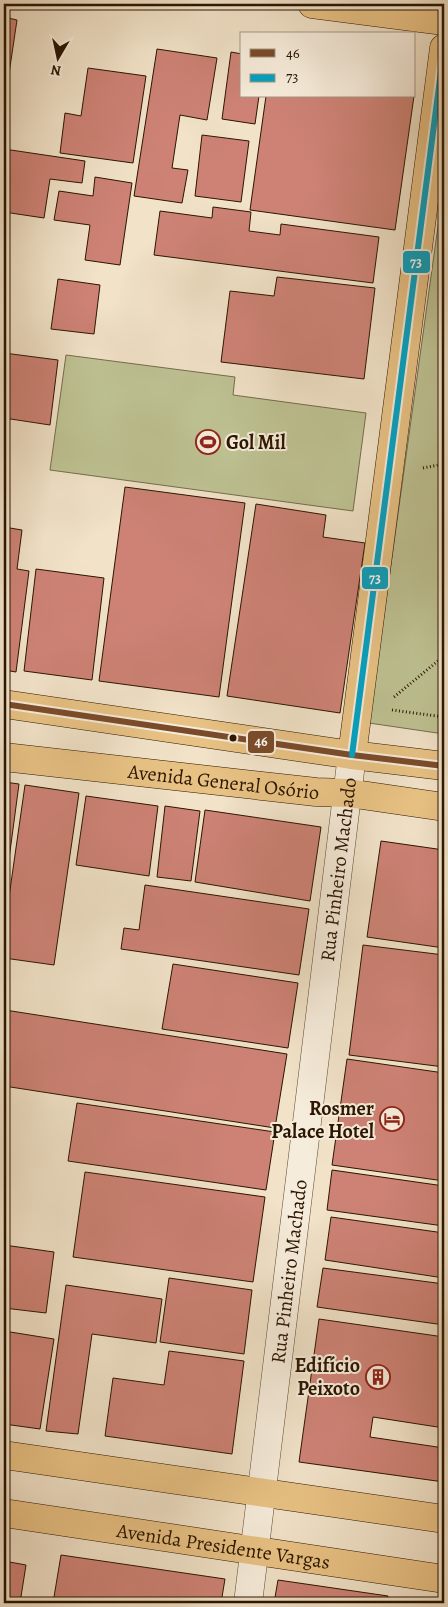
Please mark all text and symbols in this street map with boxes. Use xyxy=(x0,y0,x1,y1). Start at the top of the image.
north arrow xyxy=(32,32,82,82)
legend xyxy=(240,32,416,98)
text: 46 xyxy=(286,43,300,63)
text: N xyxy=(50,60,63,81)
text: 73 xyxy=(286,67,299,87)
line badge: 73 xyxy=(402,250,431,274)
text: 73 xyxy=(410,253,422,272)
sports icon: Gol Mil xyxy=(195,429,221,455)
place label: Gol Mil xyxy=(226,429,286,456)
line badge: 73 xyxy=(361,566,389,590)
text: 73 xyxy=(369,569,381,588)
line badge: 46 xyxy=(247,730,275,754)
text: 46 xyxy=(254,732,268,751)
unlabelled marker xyxy=(228,733,238,743)
street label: Avenida General Osório xyxy=(126,757,321,806)
street label: Rua Pinheiro Machado xyxy=(313,776,363,963)
place label: Rosmer Palace Hotel xyxy=(271,1095,375,1145)
hotel icon: Rosmer Palace Hotel xyxy=(379,1106,405,1132)
street label: Rua Pinheiro Machado xyxy=(264,1178,313,1365)
place label: Edifício Peixoto xyxy=(294,1352,360,1402)
building icon: Edifício Peixoto xyxy=(365,1364,391,1390)
street label: Avenida Presidente Vargas xyxy=(114,1516,332,1575)

